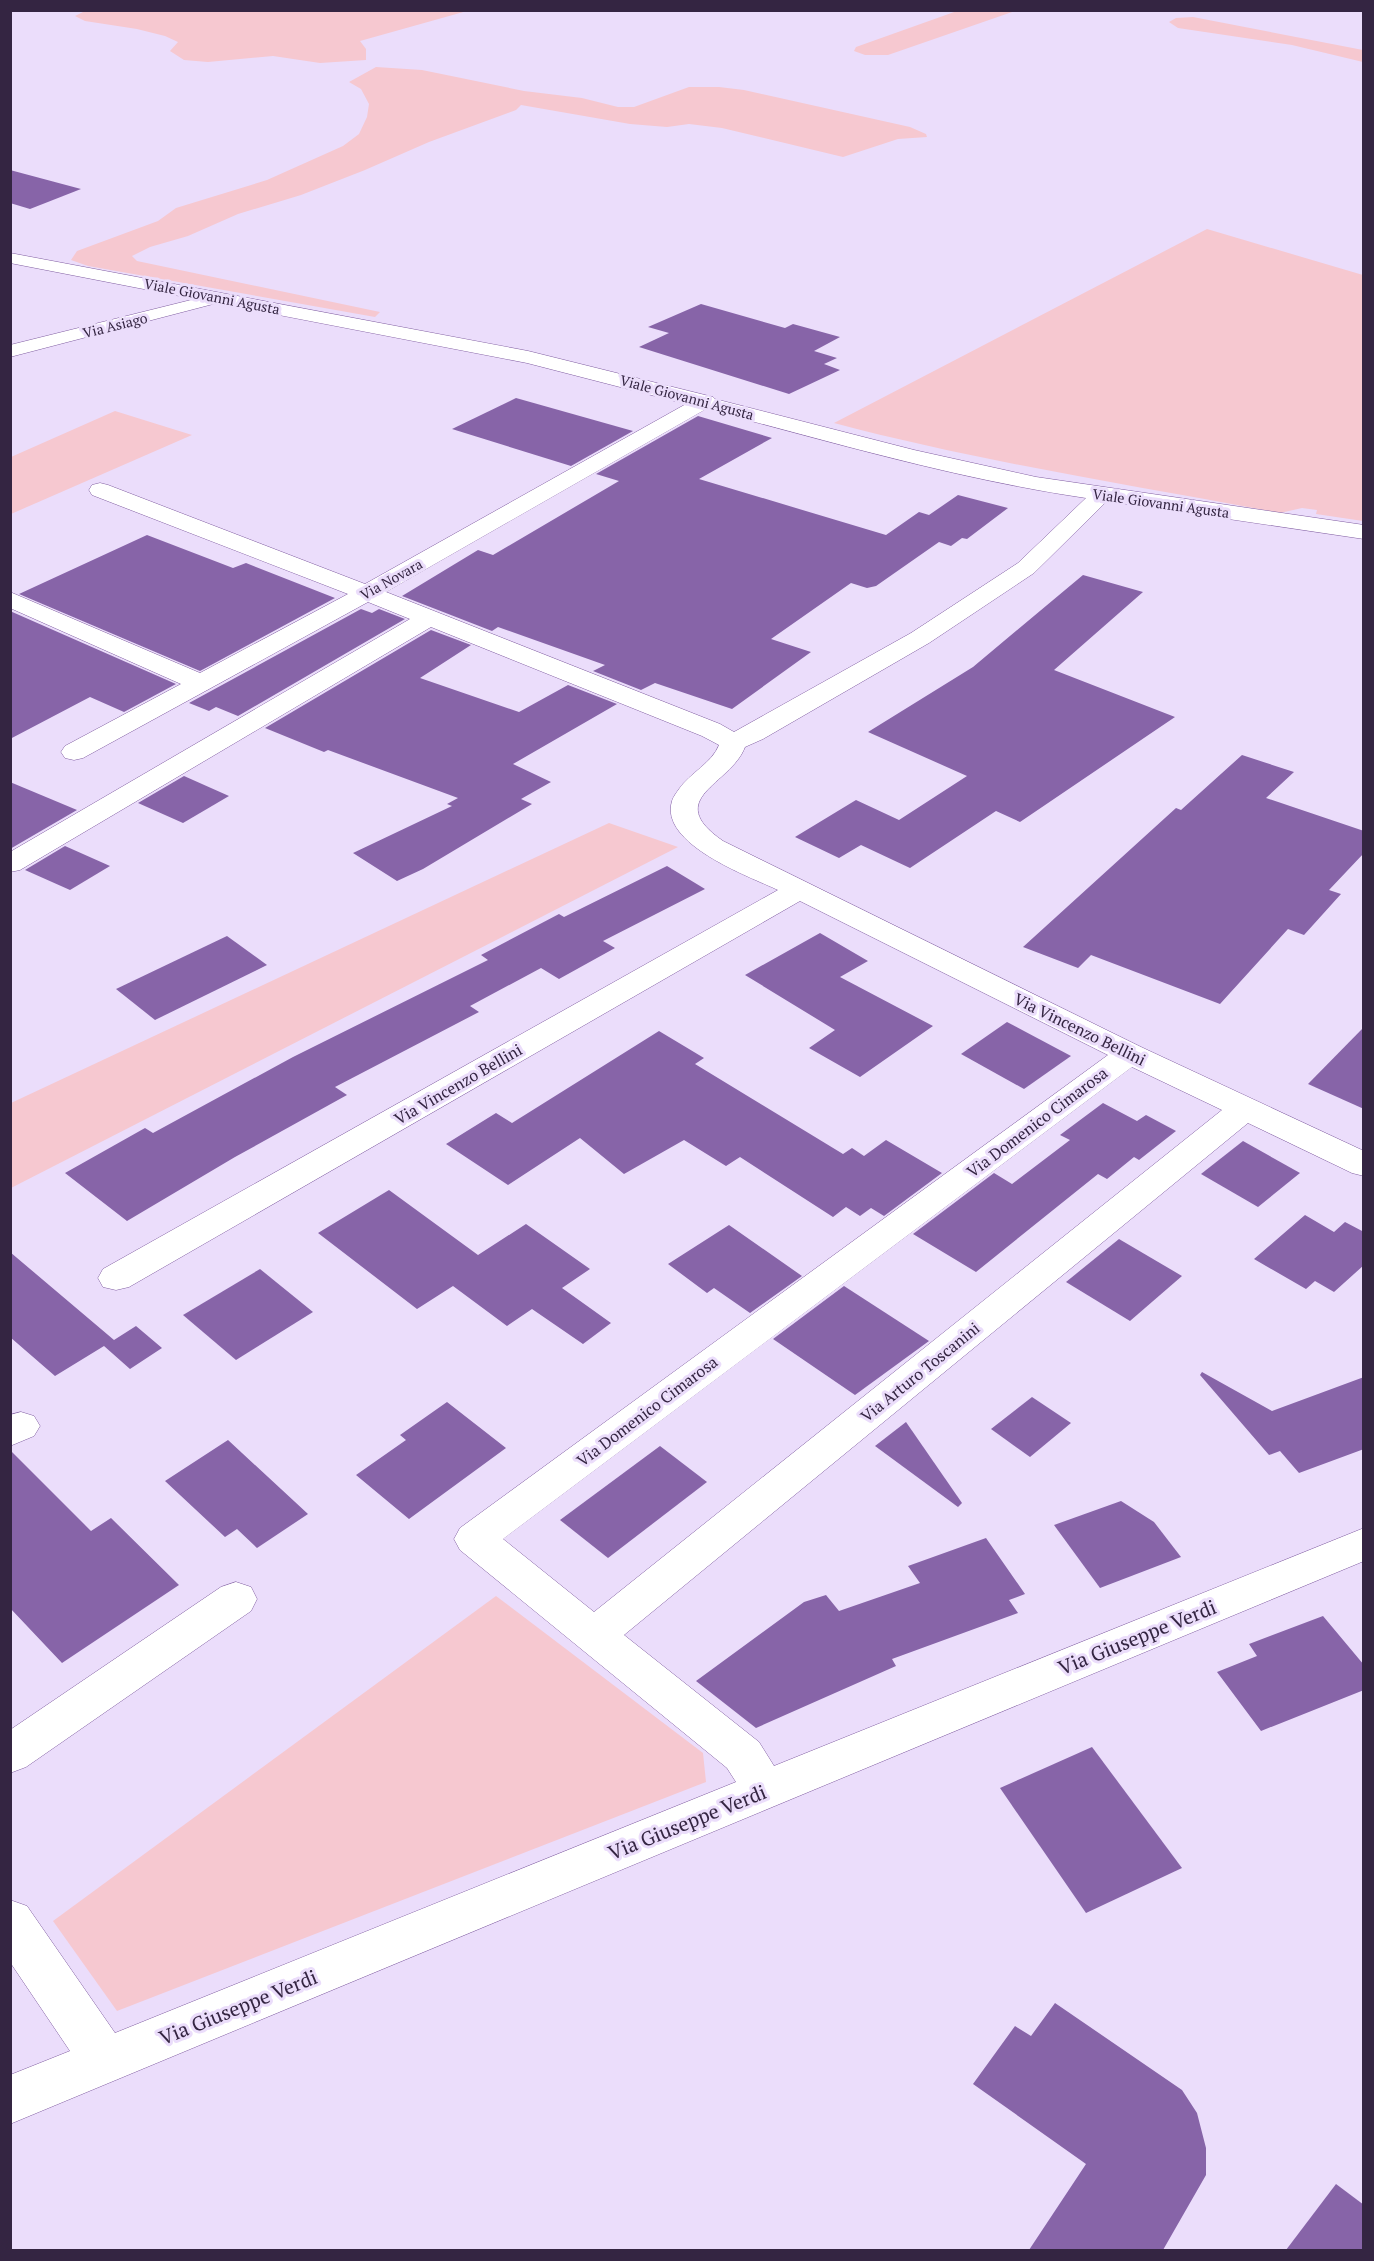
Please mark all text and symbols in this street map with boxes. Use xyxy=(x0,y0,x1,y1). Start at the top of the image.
street label: Viale Giovanni Agusta xyxy=(143,274,281,318)
street label: Via Asiago xyxy=(81,308,150,342)
street label: Viale Giovanni Agusta xyxy=(618,370,756,424)
street label: Viale Giovanni Agusta xyxy=(1091,484,1231,522)
street label: Via Novara xyxy=(356,554,426,604)
street label: Via Vincenzo Bellini xyxy=(1010,987,1150,1071)
street label: Via Vincenzo Bellini xyxy=(390,1038,526,1130)
street label: Via Domenico Cimarosa xyxy=(962,1062,1112,1182)
street label: Via Arturo Toscanini xyxy=(856,1317,984,1427)
street label: Via Domenico Cimarosa xyxy=(572,1351,722,1471)
street label: Via Giuseppe Verdi xyxy=(1054,1593,1220,1681)
street label: Via Giuseppe Verdi xyxy=(604,1778,770,1866)
street label: Via Giuseppe Verdi xyxy=(155,1963,321,2051)

